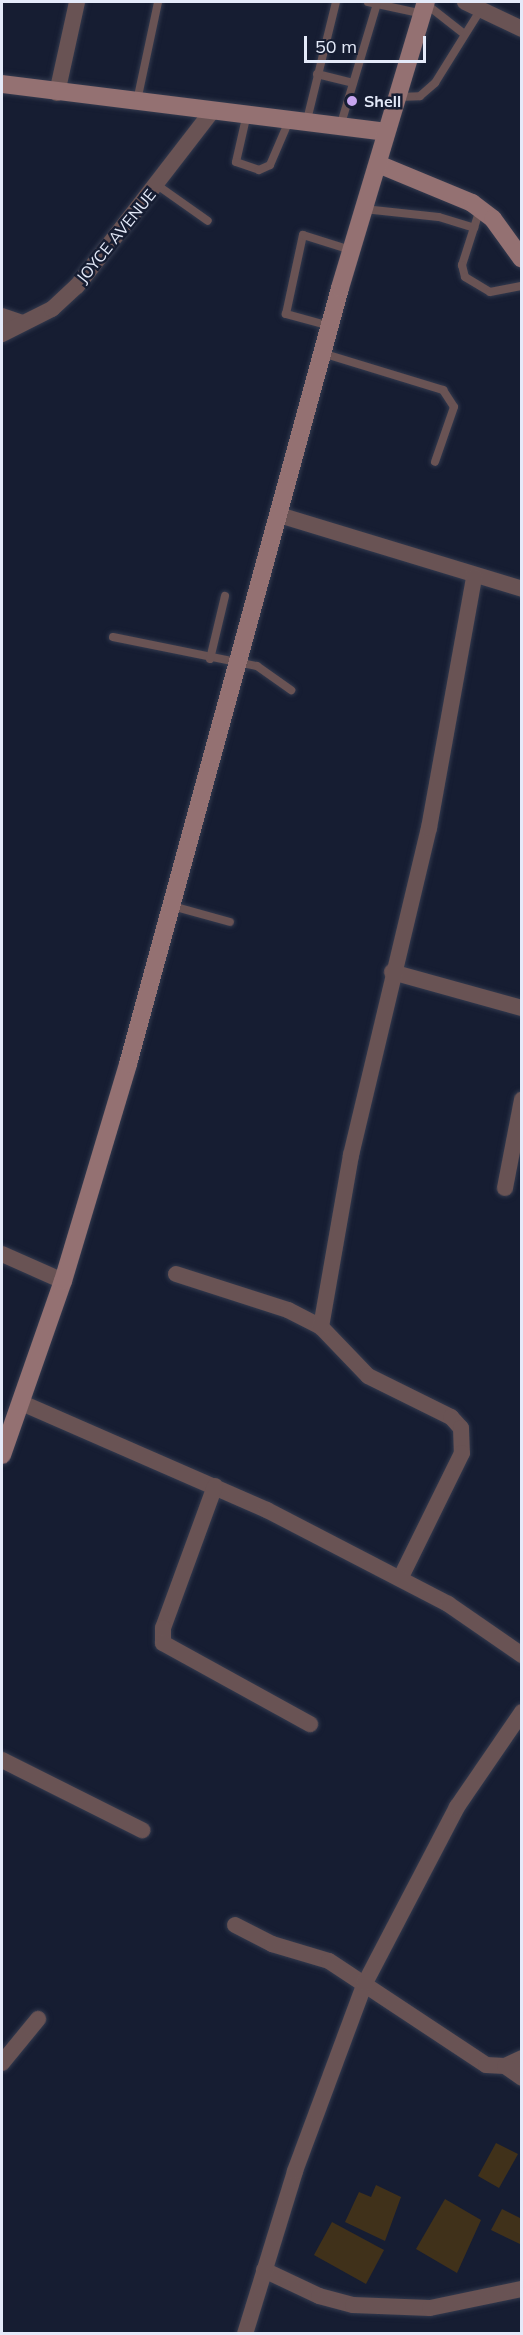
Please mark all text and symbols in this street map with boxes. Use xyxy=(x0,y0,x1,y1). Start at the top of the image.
scale bar xyxy=(307,24,428,62)
text: 50 m xyxy=(315,35,357,58)
place label: Shell xyxy=(364,91,401,111)
marker: Shell xyxy=(345,94,359,108)
street label: JOYCE AVENUE xyxy=(72,185,160,287)

